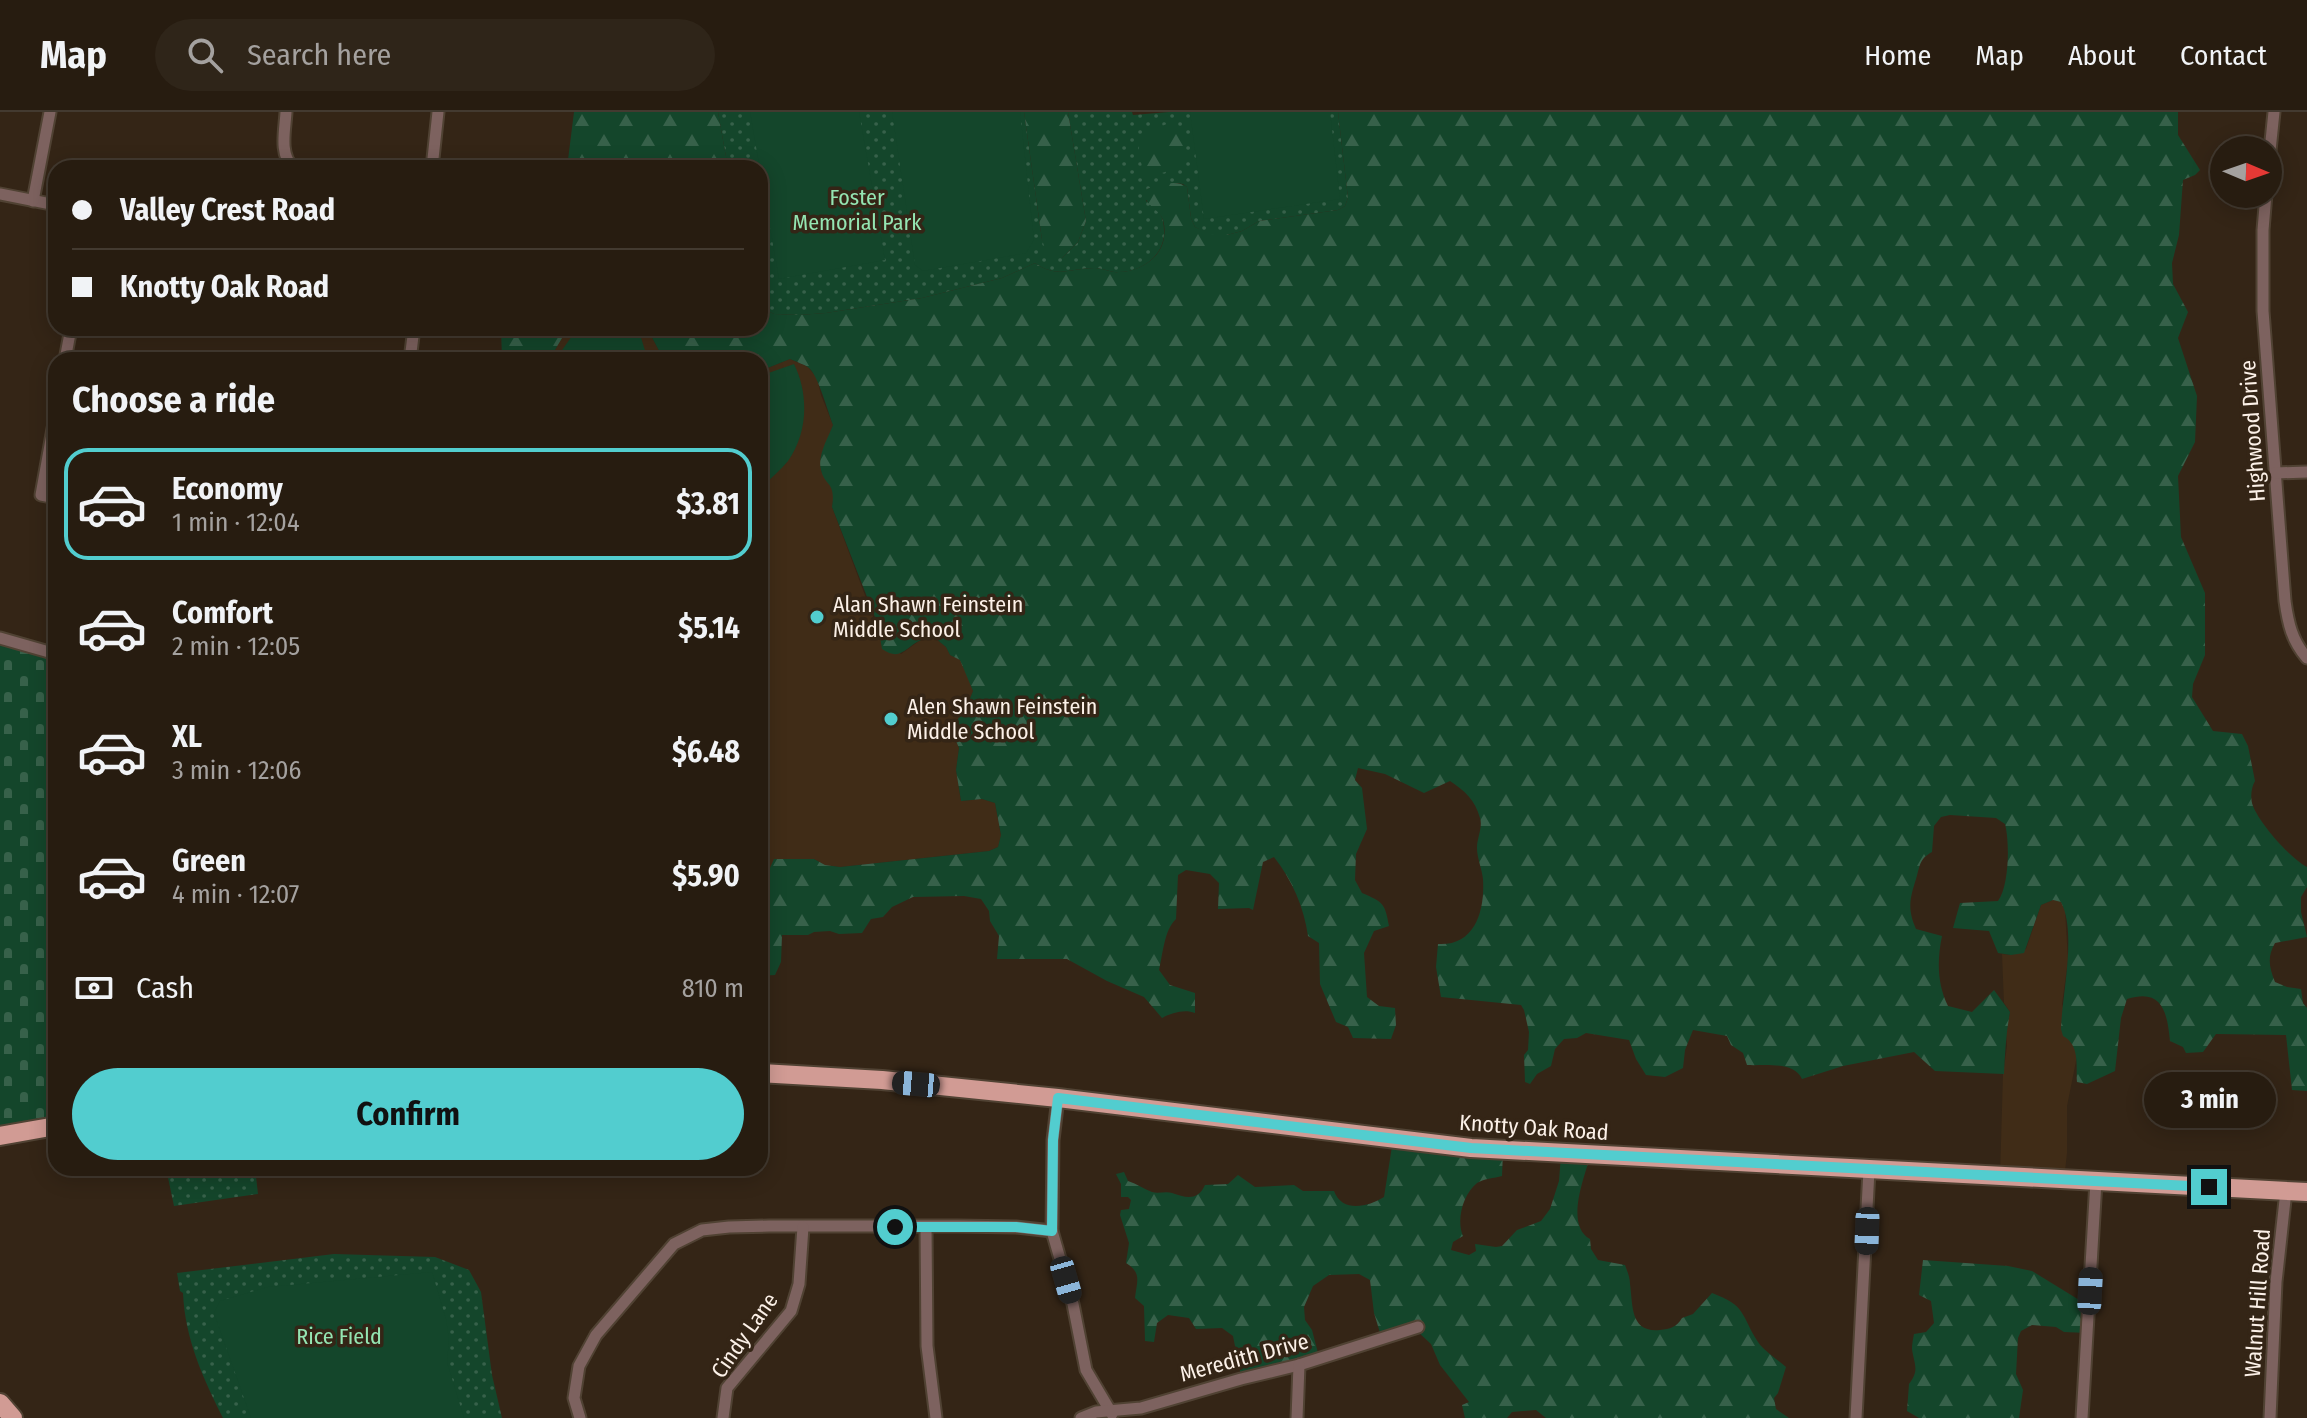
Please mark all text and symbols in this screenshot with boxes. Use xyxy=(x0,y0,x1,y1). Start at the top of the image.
search box xyxy=(155,19,715,91)
text: Map xyxy=(40,32,107,78)
icon: search xyxy=(183,33,227,77)
text: Search here xyxy=(247,37,391,73)
text: Home xyxy=(1864,39,1931,72)
text: Map xyxy=(1975,39,2024,72)
text: About xyxy=(2068,39,2136,72)
text: Contact xyxy=(2180,39,2267,72)
north arrow xyxy=(2210,136,2282,208)
map controls xyxy=(2210,136,2282,208)
park label: Foster Memorial Park xyxy=(793,184,922,236)
text: Valley Crest Road xyxy=(120,192,335,228)
text: Knotty Oak Road xyxy=(120,269,329,305)
street label: Highwood Drive xyxy=(2234,359,2271,503)
text: Choose a ride xyxy=(72,378,275,422)
icon: car xyxy=(76,468,148,540)
text: Economy xyxy=(172,471,283,507)
text: $3.81 xyxy=(676,486,740,522)
text: 1 min · 12:04 xyxy=(172,507,299,538)
place label: Alan Shawn Feinstein Middle School xyxy=(833,591,1023,643)
icon: car xyxy=(76,592,148,664)
text: Comfort xyxy=(172,595,273,631)
marker: Alan Shawn Feinstein Middle School xyxy=(808,608,826,626)
text: $5.14 xyxy=(678,610,740,646)
text: 2 min · 12:05 xyxy=(172,631,300,662)
place label: Alen Shawn Feinstein Middle School xyxy=(907,693,1097,745)
marker: Alen Shawn Feinstein Middle School xyxy=(882,710,900,728)
icon: car xyxy=(76,716,148,788)
text: XL xyxy=(172,719,202,755)
text: $6.48 xyxy=(672,734,740,770)
text: 3 min · 12:06 xyxy=(172,755,301,786)
icon: car xyxy=(76,840,148,912)
text: Green xyxy=(172,843,246,879)
text: $5.90 xyxy=(672,858,740,894)
text: 4 min · 12:07 xyxy=(172,879,299,910)
icon: cash xyxy=(72,966,116,1010)
text: Cash xyxy=(136,970,194,1006)
text: 810 m xyxy=(682,973,744,1004)
button: Confirm xyxy=(72,1068,744,1160)
car xyxy=(891,1070,941,1098)
callout: 3 min xyxy=(2143,1071,2275,1127)
text: 3 min xyxy=(2181,1084,2239,1115)
street label: Knotty Oak Road xyxy=(1458,1109,1609,1146)
route end xyxy=(2191,1169,2227,1205)
car xyxy=(1854,1207,1880,1255)
route start xyxy=(877,1209,913,1245)
street label: Walnut Hill Road xyxy=(2239,1228,2276,1378)
car xyxy=(1048,1254,1084,1306)
car xyxy=(2077,1266,2103,1316)
street label: Cindy Lane xyxy=(705,1287,784,1383)
park label: Rice Field xyxy=(296,1323,382,1350)
street label: Meredith Drive xyxy=(1177,1327,1312,1388)

